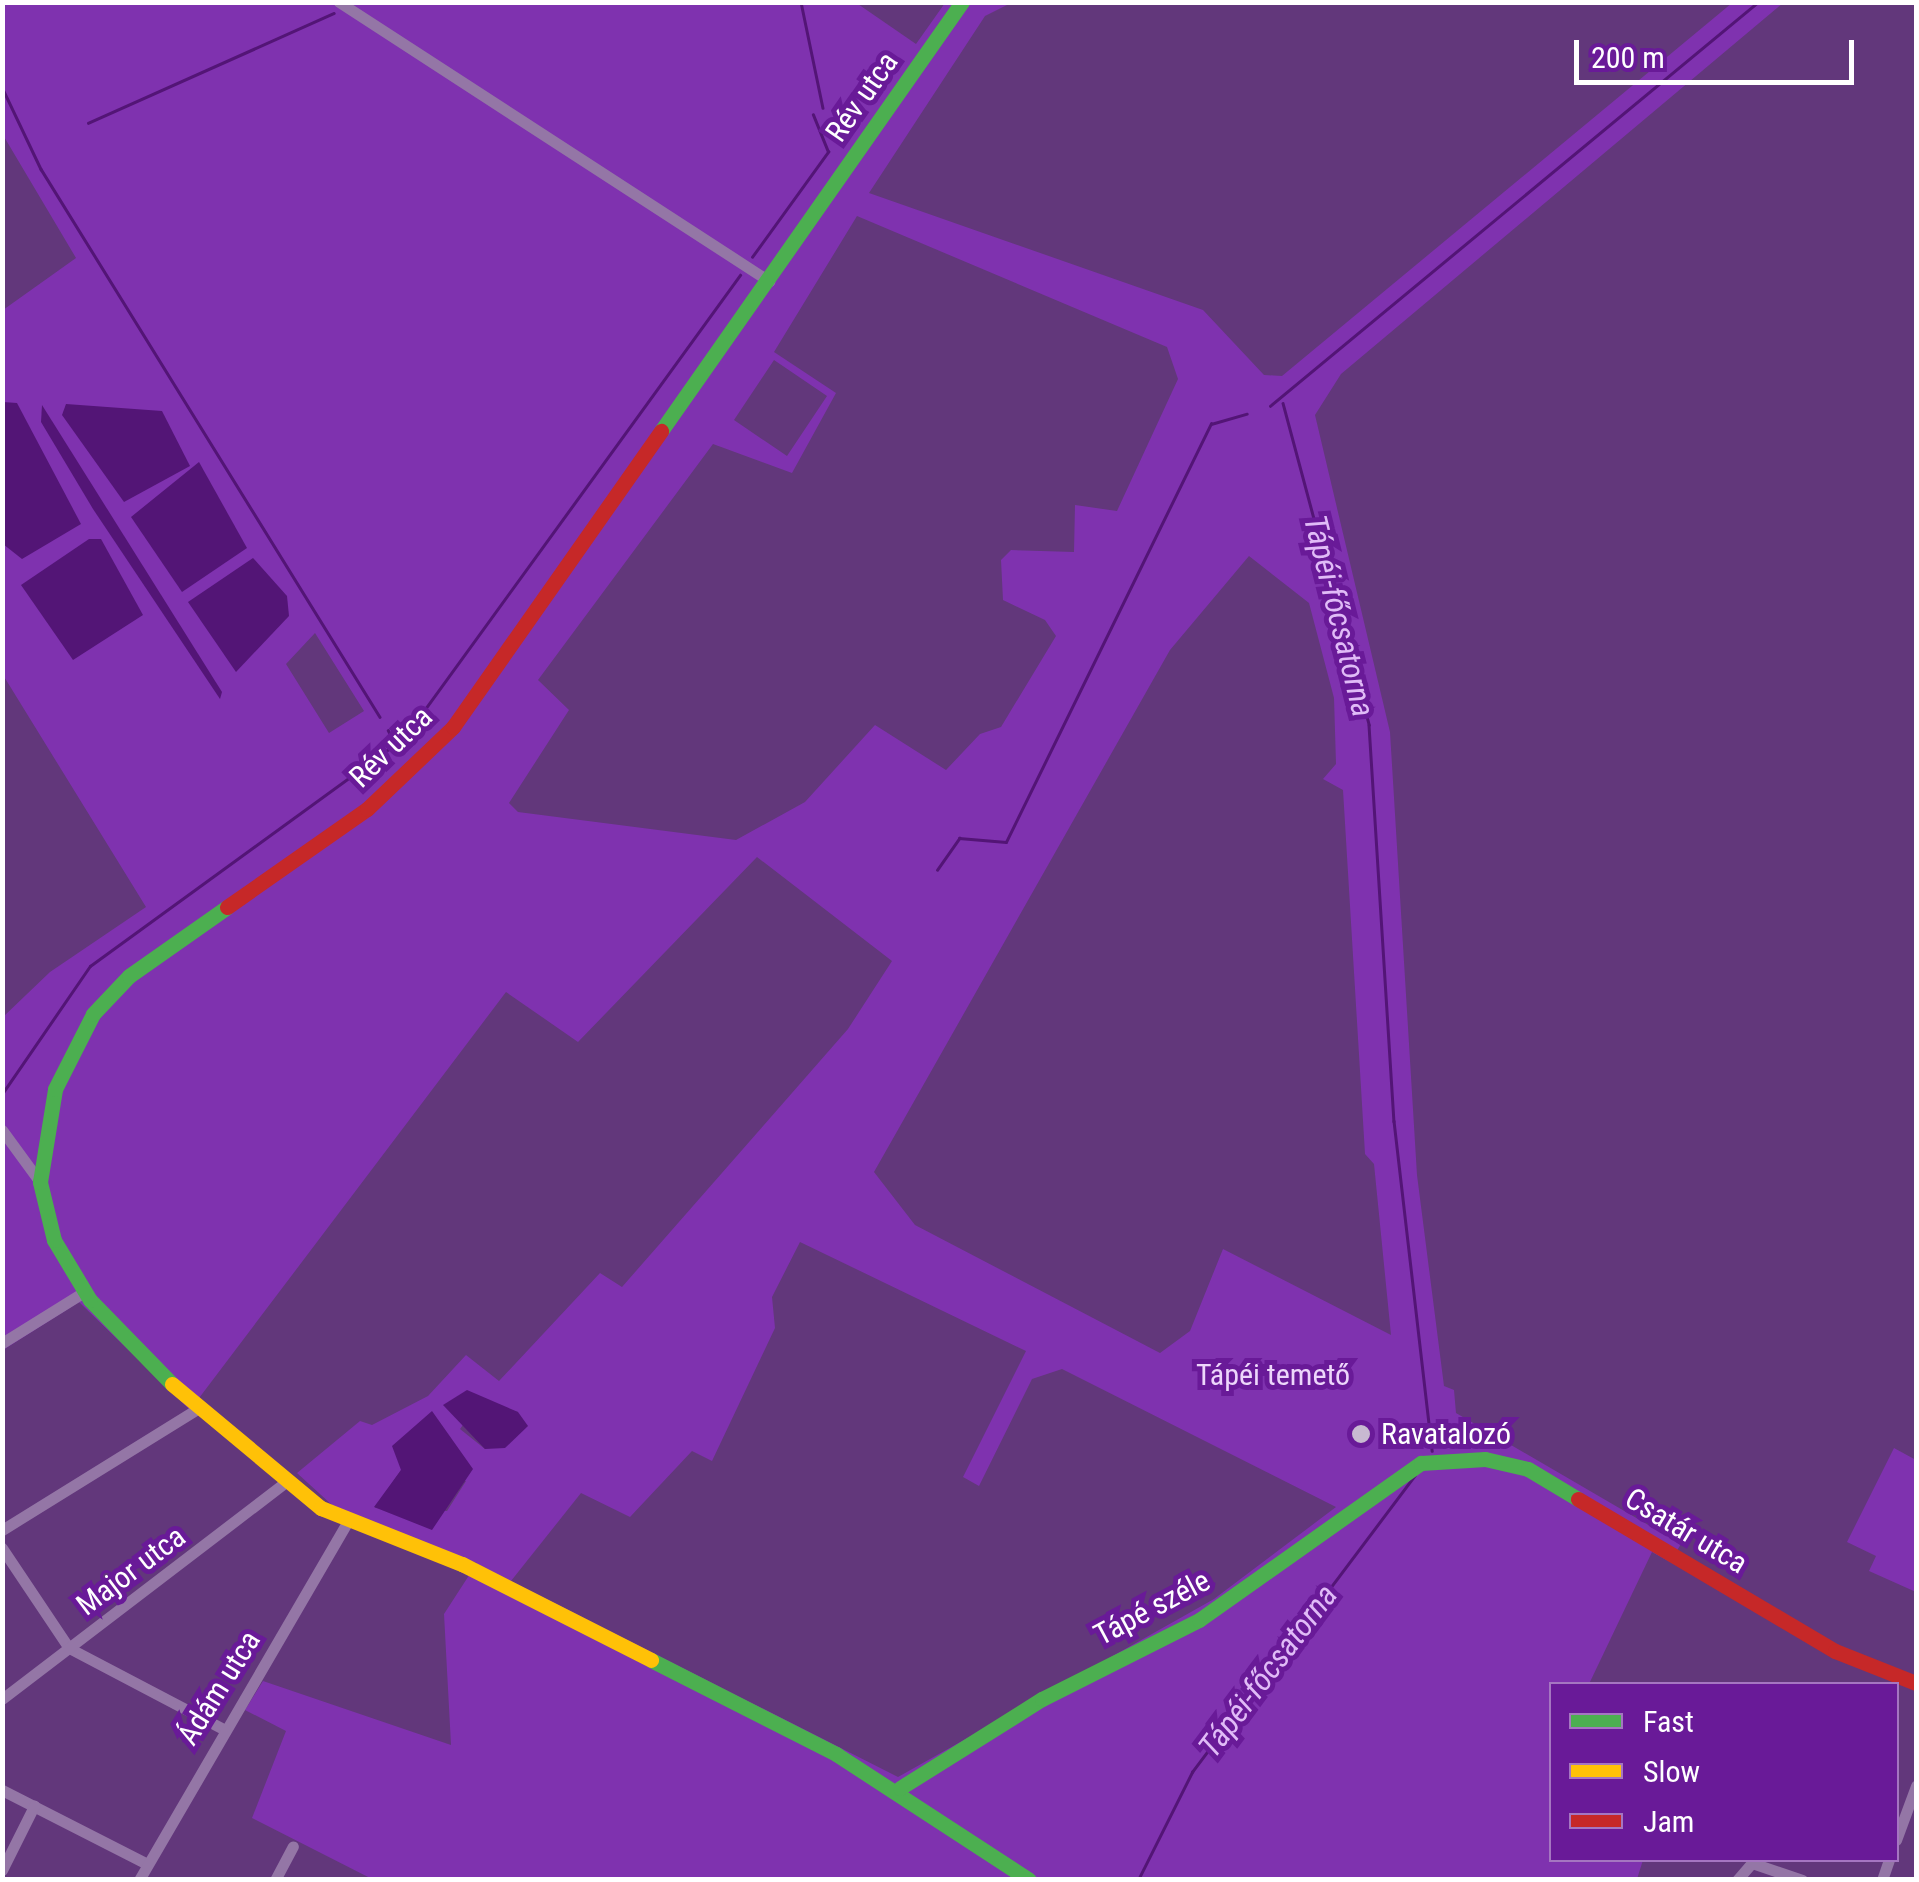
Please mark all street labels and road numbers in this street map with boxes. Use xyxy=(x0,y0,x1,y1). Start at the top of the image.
street label: Rév utca xyxy=(818,45,906,149)
street label: Rév utca xyxy=(342,699,440,795)
street label: Csatár utca xyxy=(1618,1481,1754,1581)
street label: Major utca xyxy=(70,1519,192,1623)
street label: Tápé széle xyxy=(1088,1563,1216,1653)
street label: Ádám utca xyxy=(170,1624,268,1752)

